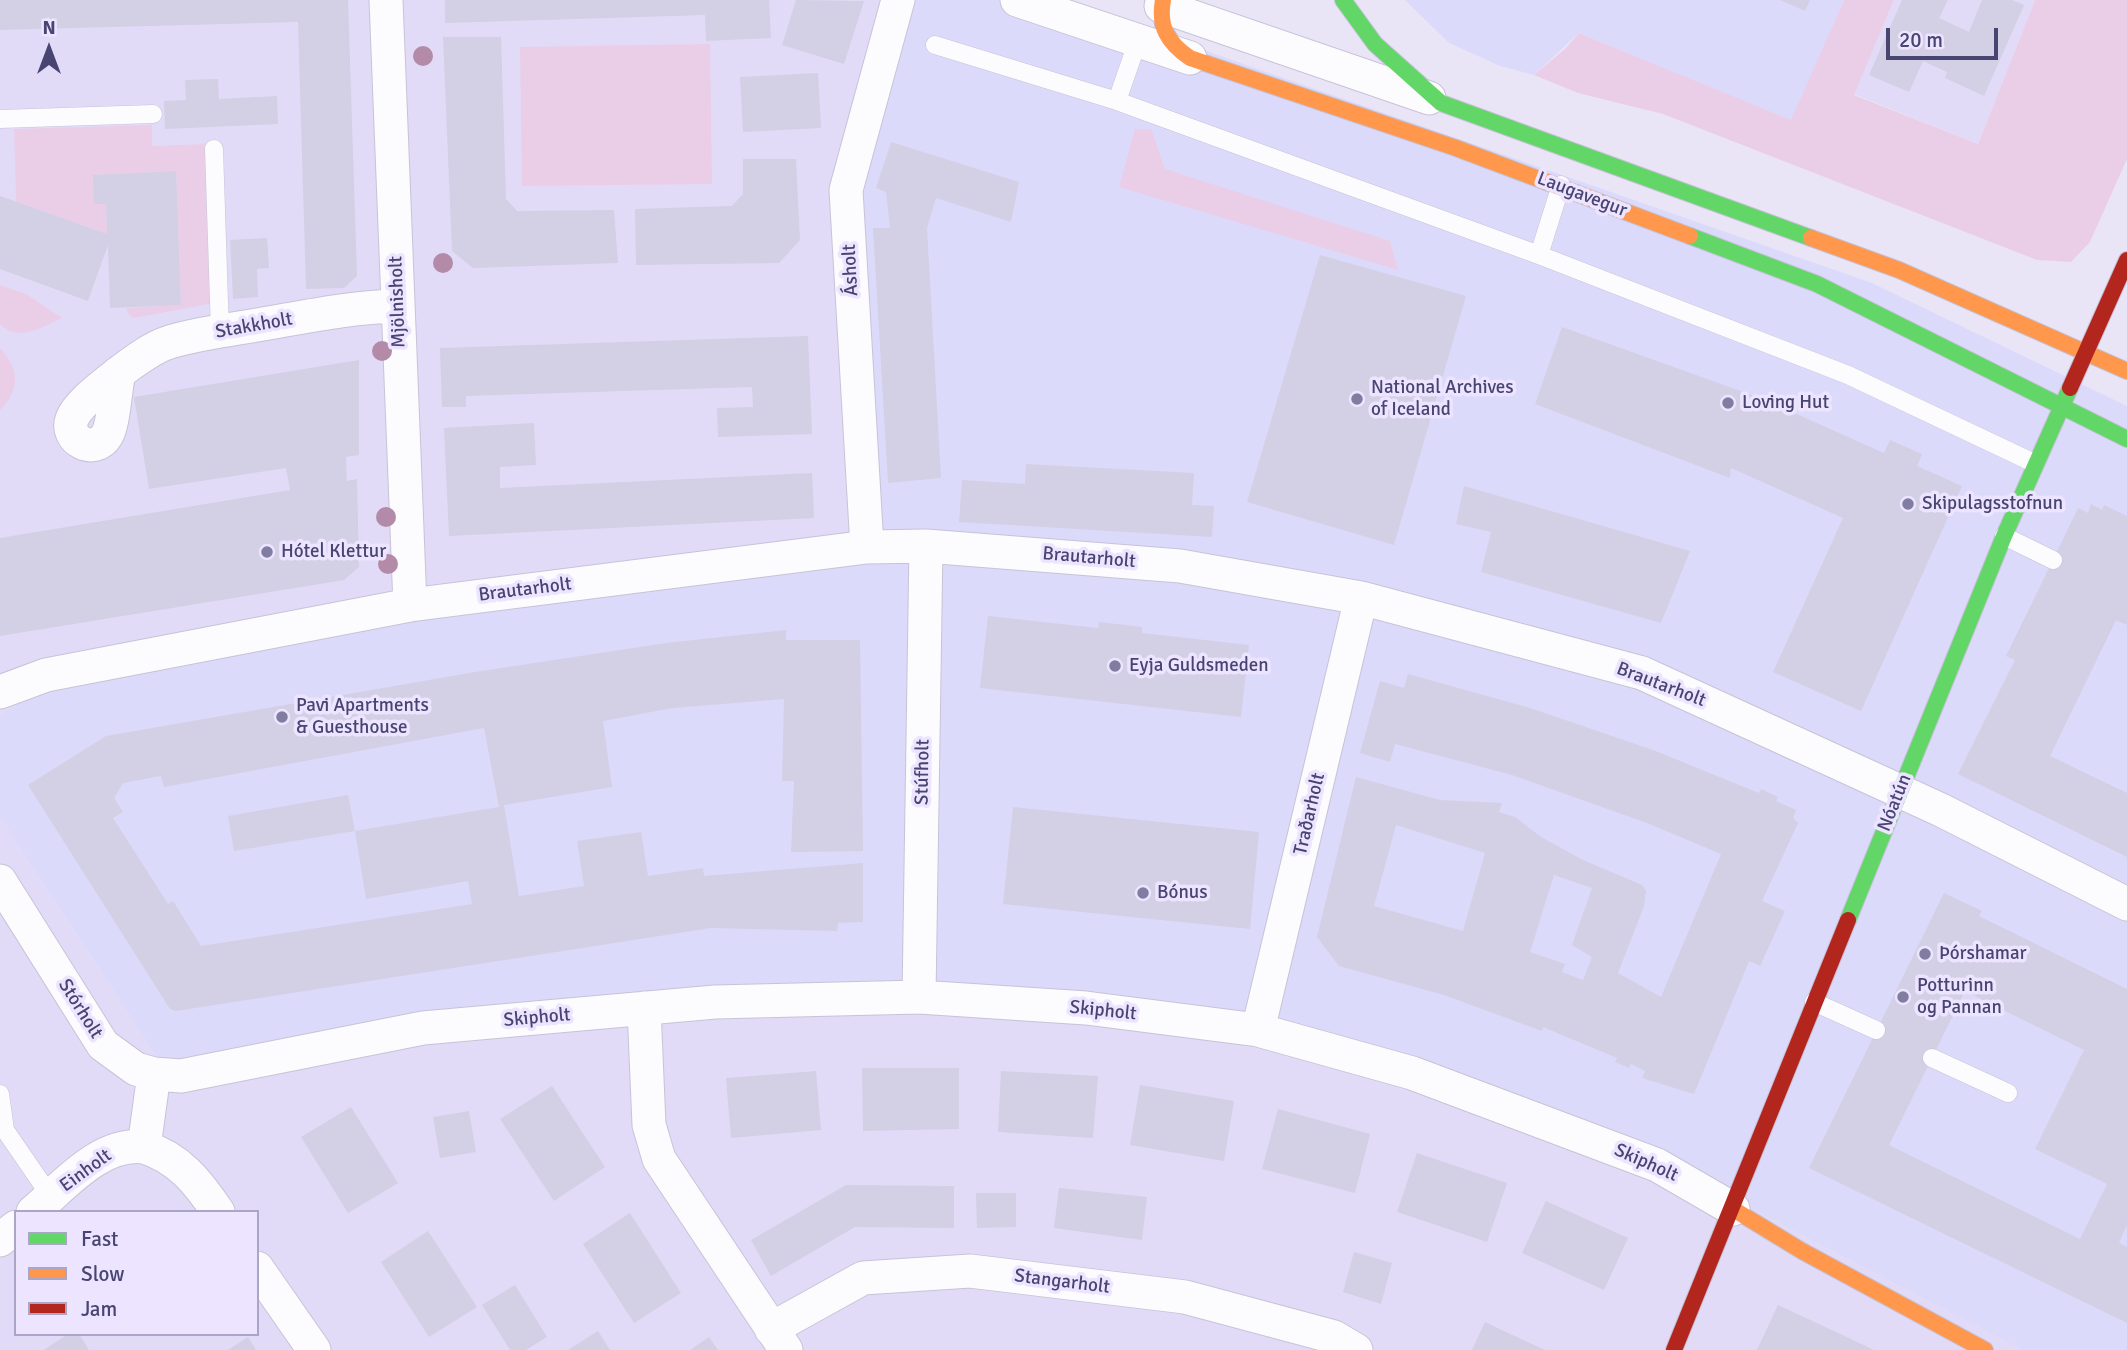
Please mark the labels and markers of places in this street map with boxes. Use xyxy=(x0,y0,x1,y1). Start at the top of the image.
place label: National Archives of Iceland xyxy=(1371,377,1514,421)
marker: National Archives of Iceland xyxy=(1349,391,1365,407)
place label: Loving Hut xyxy=(1742,392,1829,414)
marker: Loving Hut xyxy=(1720,395,1736,411)
place label: Skipulagsstofnun xyxy=(1922,493,2063,515)
marker: Skipulagsstofnun xyxy=(1900,496,1916,512)
place label: Hótel Klettur xyxy=(281,541,386,563)
marker: Hótel Klettur xyxy=(259,544,275,560)
place label: Eyja Guldsmeden xyxy=(1129,655,1269,677)
marker: Eyja Guldsmeden xyxy=(1107,658,1123,674)
place label: Pavi Apartments & Guesthouse xyxy=(296,695,429,739)
marker: Pavi Apartments & Guesthouse xyxy=(274,709,290,725)
place label: Bónus xyxy=(1157,882,1207,904)
marker: Bónus xyxy=(1135,885,1151,901)
place label: Þórshamar xyxy=(1939,943,2027,965)
marker: Þórshamar xyxy=(1917,946,1933,962)
place label: Potturinn og Pannan xyxy=(1917,975,2002,1019)
marker: Potturinn og Pannan xyxy=(1895,989,1911,1005)

